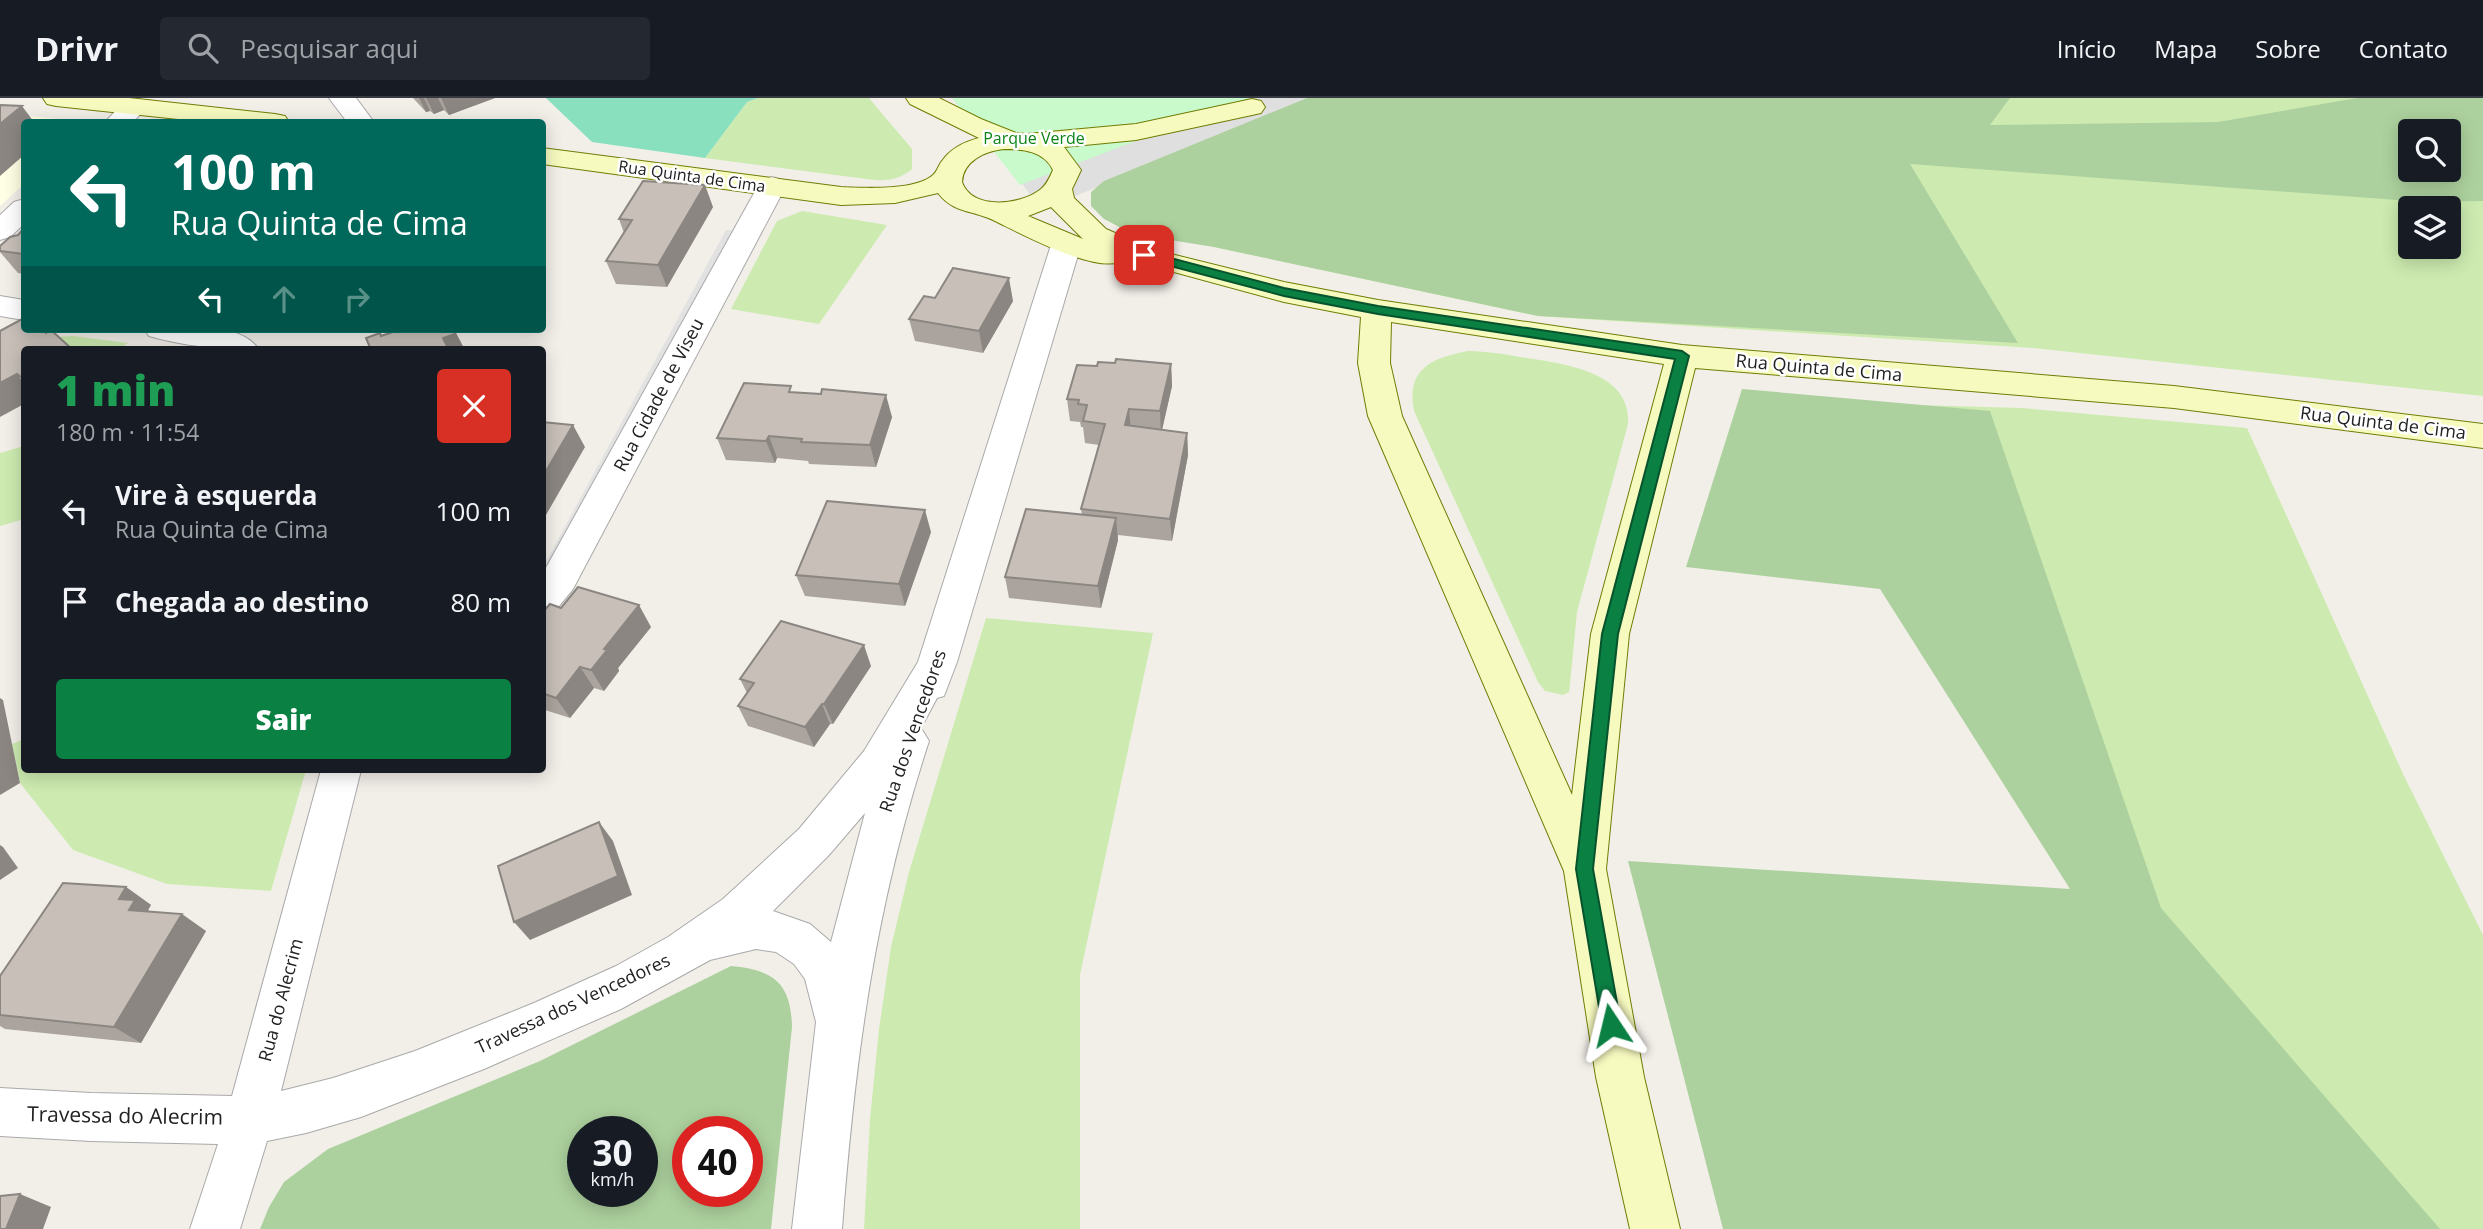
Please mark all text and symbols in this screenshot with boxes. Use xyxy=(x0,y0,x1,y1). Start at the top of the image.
search box xyxy=(160,17,650,80)
text: Drivr xyxy=(35,26,118,71)
icon: search xyxy=(184,29,222,67)
text: Pesquisar aqui xyxy=(240,30,418,66)
text: Início xyxy=(2057,32,2116,65)
text: Mapa xyxy=(2154,32,2217,65)
text: Sobre xyxy=(2255,32,2321,65)
text: Contato xyxy=(2359,32,2448,65)
map controls xyxy=(2398,119,2461,259)
button: search xyxy=(2398,119,2461,182)
park label: Parque Verde xyxy=(983,127,1085,149)
text: 100 m xyxy=(171,138,316,204)
icon: left xyxy=(56,147,147,238)
street label: Rua Quinta de Cima xyxy=(617,155,767,197)
button: layers xyxy=(2398,196,2461,259)
text: Rua Quinta de Cima xyxy=(171,201,468,244)
pin xyxy=(1114,225,1174,285)
icon: arrive xyxy=(1125,236,1163,274)
icon: left xyxy=(192,280,230,318)
icon: ahead xyxy=(265,280,303,318)
icon: right xyxy=(338,280,376,318)
street label: Rua Cidade de Viseu xyxy=(608,314,709,475)
street label: Rua Quinta de Cima xyxy=(1735,348,1903,386)
text: 1 min xyxy=(56,361,175,418)
button: close xyxy=(437,369,511,443)
street label: Rua Quinta de Cima xyxy=(2299,400,2467,444)
text: 180 m · 11:54 xyxy=(56,416,199,448)
text: Vire à esquerda xyxy=(115,477,317,513)
icon: left xyxy=(56,492,94,530)
text: 100 m xyxy=(436,493,511,529)
text: Rua Quinta de Cima xyxy=(115,513,328,545)
icon: arrive xyxy=(56,583,94,621)
text: Chegada ao destino xyxy=(115,584,369,620)
text: 80 m xyxy=(450,584,511,620)
street label: Rua dos Vencedores xyxy=(873,646,951,815)
button: Sair xyxy=(56,679,511,759)
street label: Rua do Alecrim xyxy=(252,936,308,1064)
street label: Travessa dos Vencedores xyxy=(472,947,674,1059)
position arrow xyxy=(1574,988,1648,1062)
street label: Travessa do Alecrim xyxy=(27,1099,223,1131)
speed limit sign: 40 xyxy=(672,1116,763,1207)
text: 30 xyxy=(592,1129,633,1176)
text: km/h xyxy=(591,1167,634,1191)

